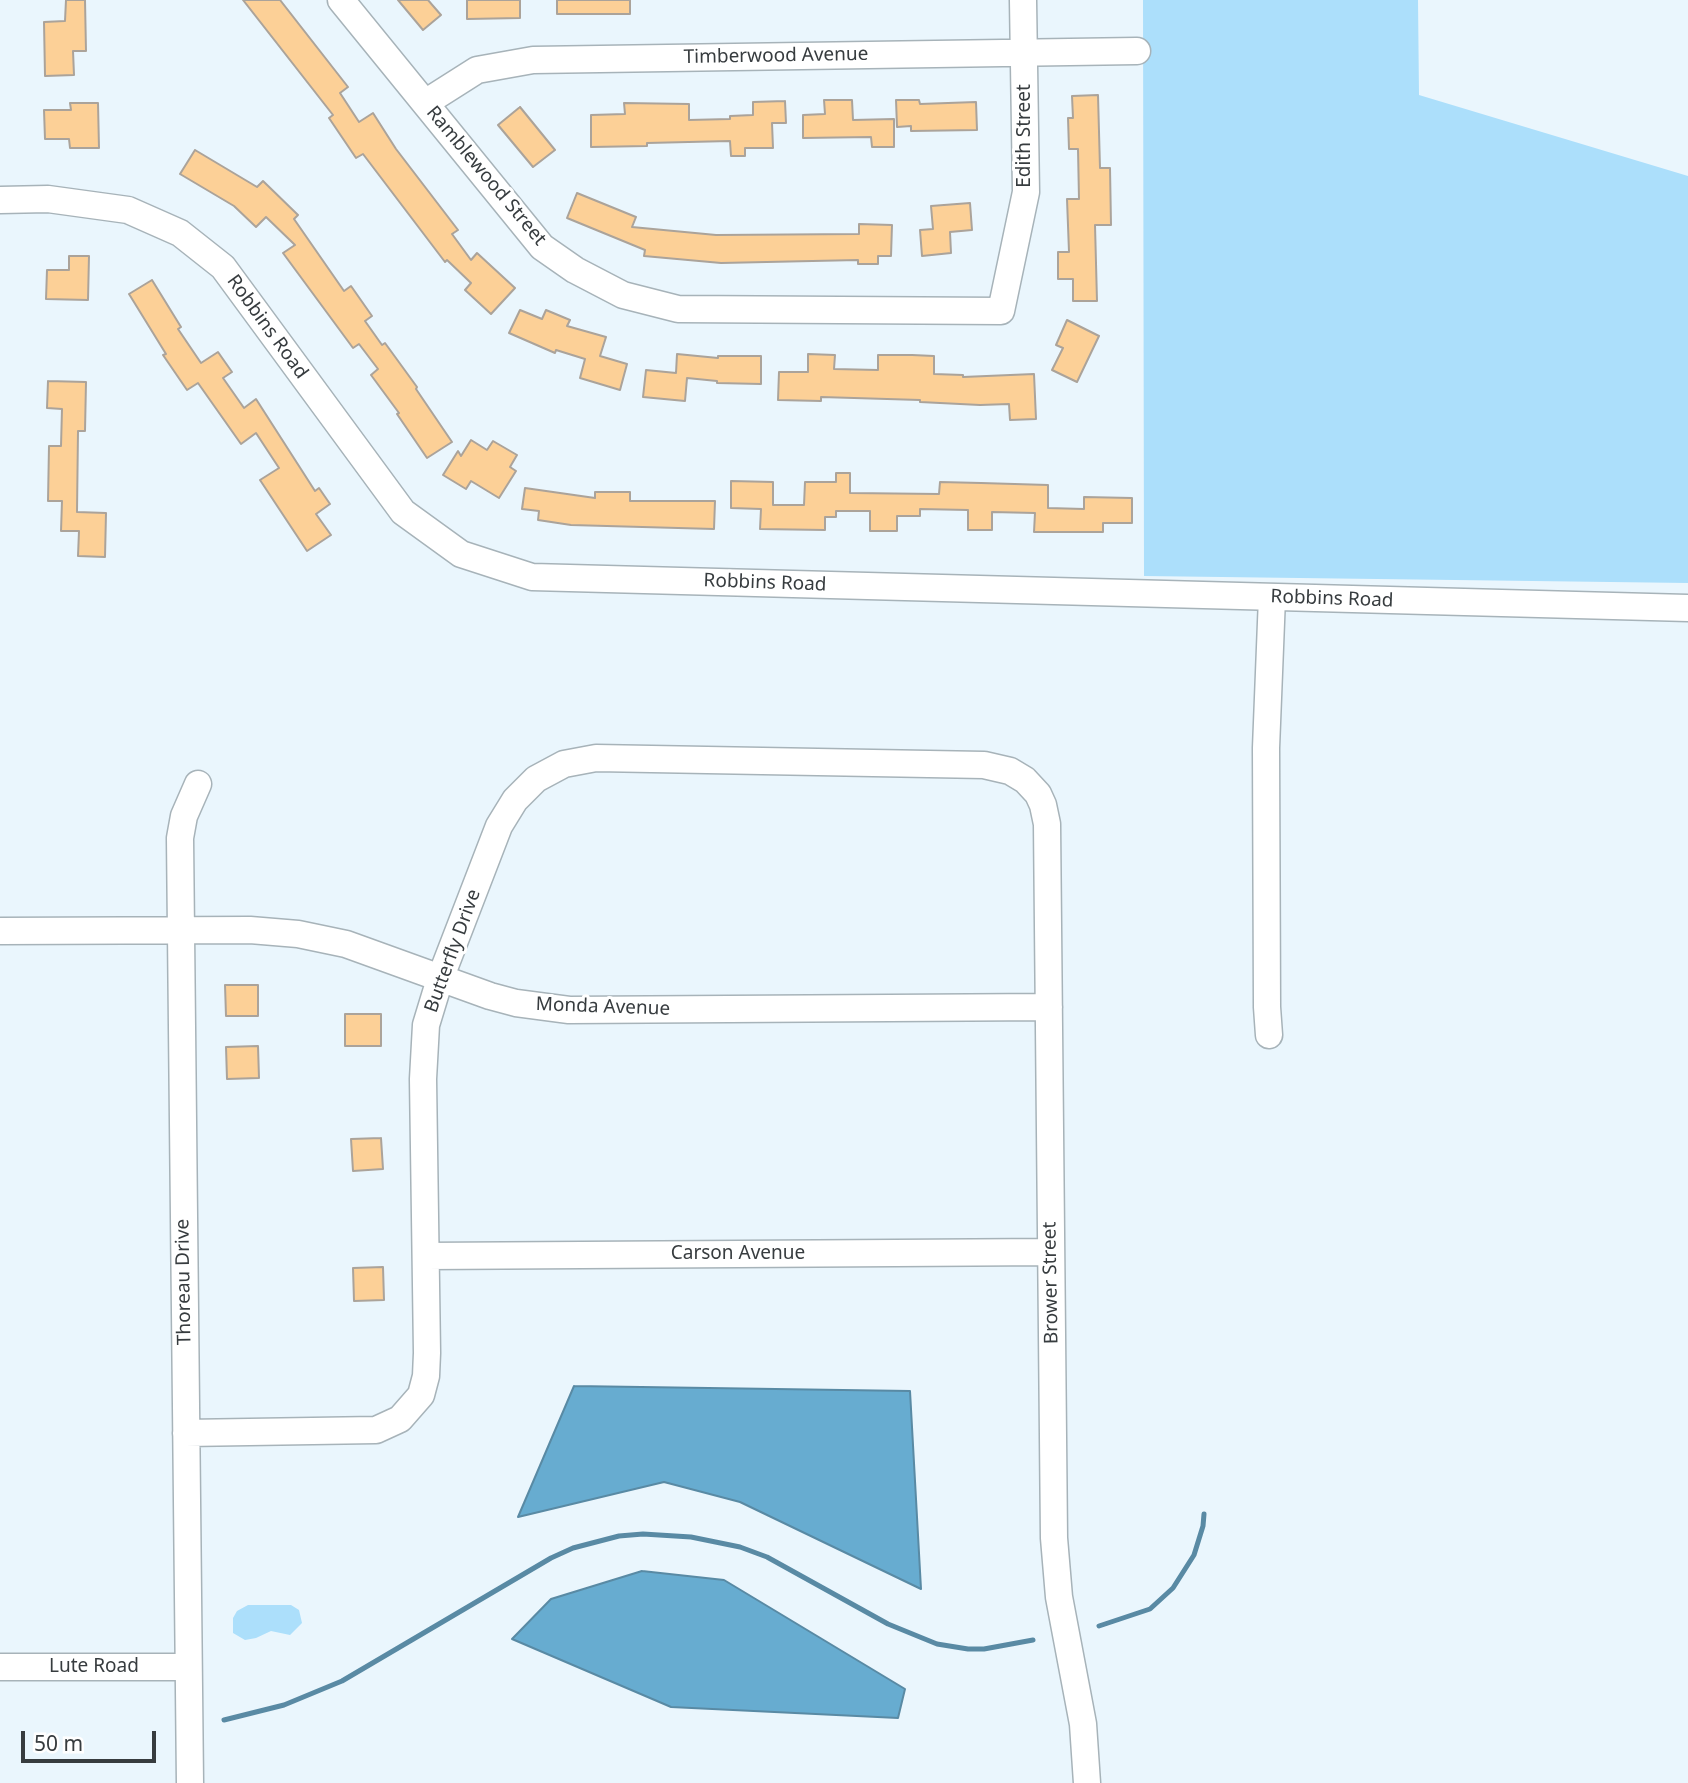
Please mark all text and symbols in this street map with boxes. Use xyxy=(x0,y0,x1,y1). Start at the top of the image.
street label: Timberwood Avenue xyxy=(683,43,869,69)
street label: Edith Street xyxy=(1014,84,1036,188)
street label: Ramblewood Street xyxy=(421,102,551,250)
street label: Robbins Road xyxy=(222,271,312,383)
street label: Robbins Road xyxy=(703,569,827,597)
street label: Robbins Road xyxy=(1270,585,1394,613)
street label: Butterfly Drive xyxy=(420,886,486,1016)
street label: Monda Avenue xyxy=(535,993,671,1021)
street label: Thoreau Drive xyxy=(171,1219,197,1345)
street label: Brower Street xyxy=(1039,1222,1063,1344)
street label: Carson Avenue xyxy=(671,1243,805,1265)
street label: Lute Road xyxy=(49,1656,139,1678)
scale bar xyxy=(24,1716,159,1760)
text: 50 m xyxy=(34,1729,83,1757)

